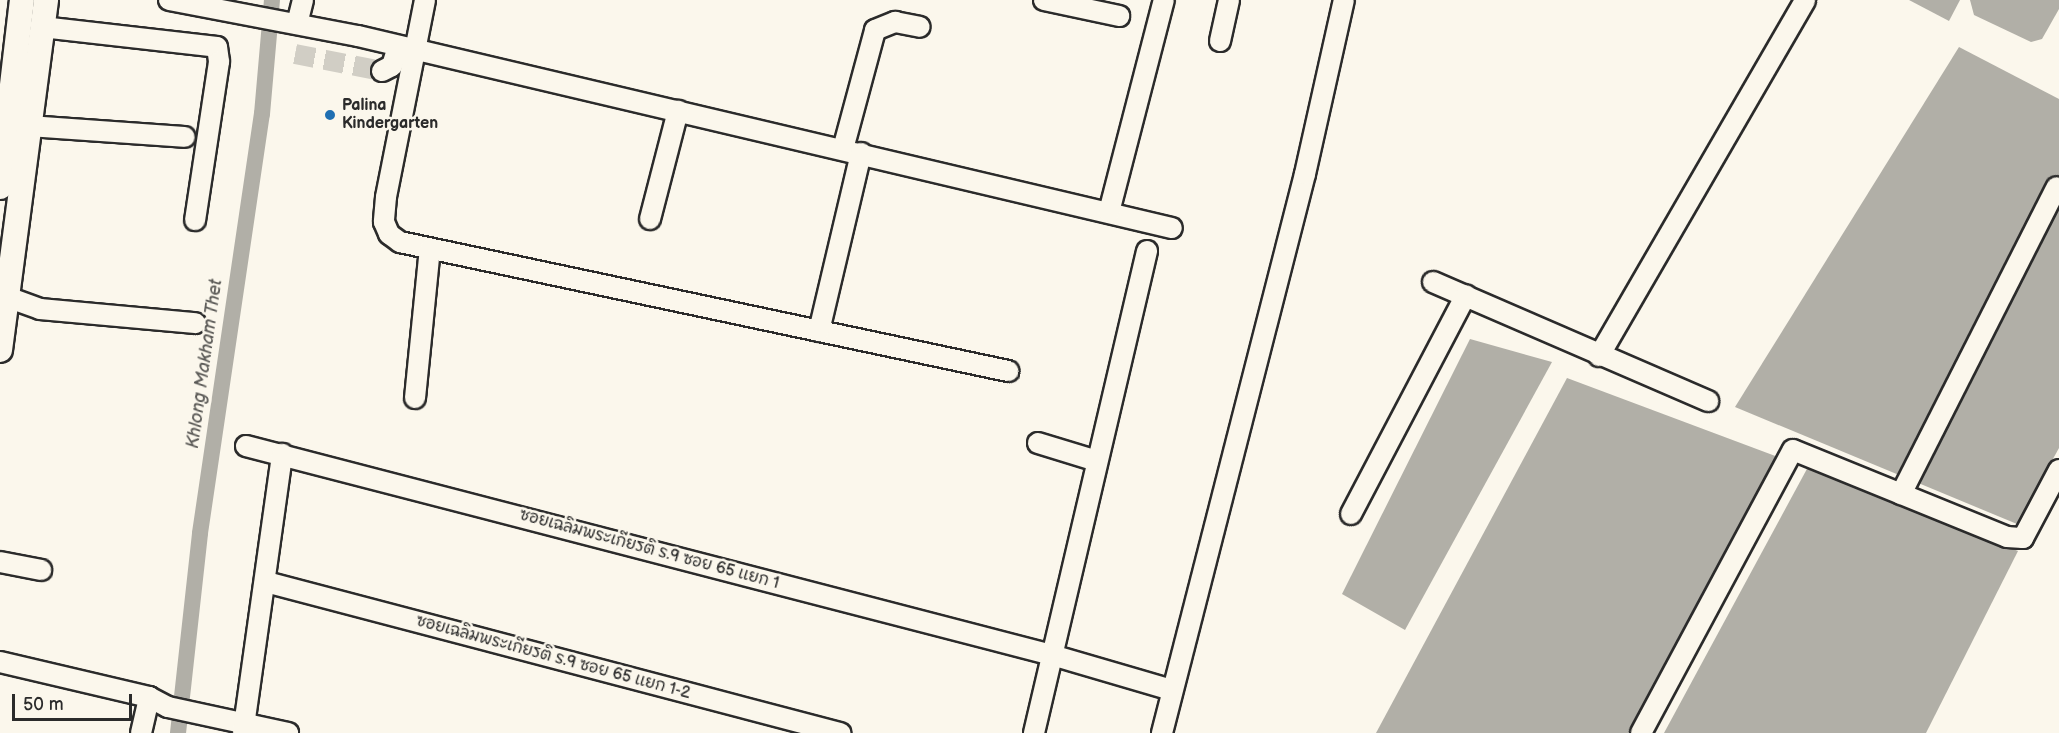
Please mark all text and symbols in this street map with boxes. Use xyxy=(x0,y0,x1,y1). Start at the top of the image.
place label: Palina Kindergarten xyxy=(342,96,438,134)
marker: Palina Kindergarten xyxy=(323,108,337,122)
water label: Khlong Makham Thet xyxy=(182,278,228,450)
street label: ซอยเฉลิมพระเกียรติ ร.9 ซอย 65 แยก 1 xyxy=(517,506,781,594)
street label: ซอยเฉลิมพระเกียรติ ร.9 ซอย 65 แยก 1-2 xyxy=(414,612,692,704)
scale bar xyxy=(15,682,135,720)
text: 50 m xyxy=(23,694,64,715)

